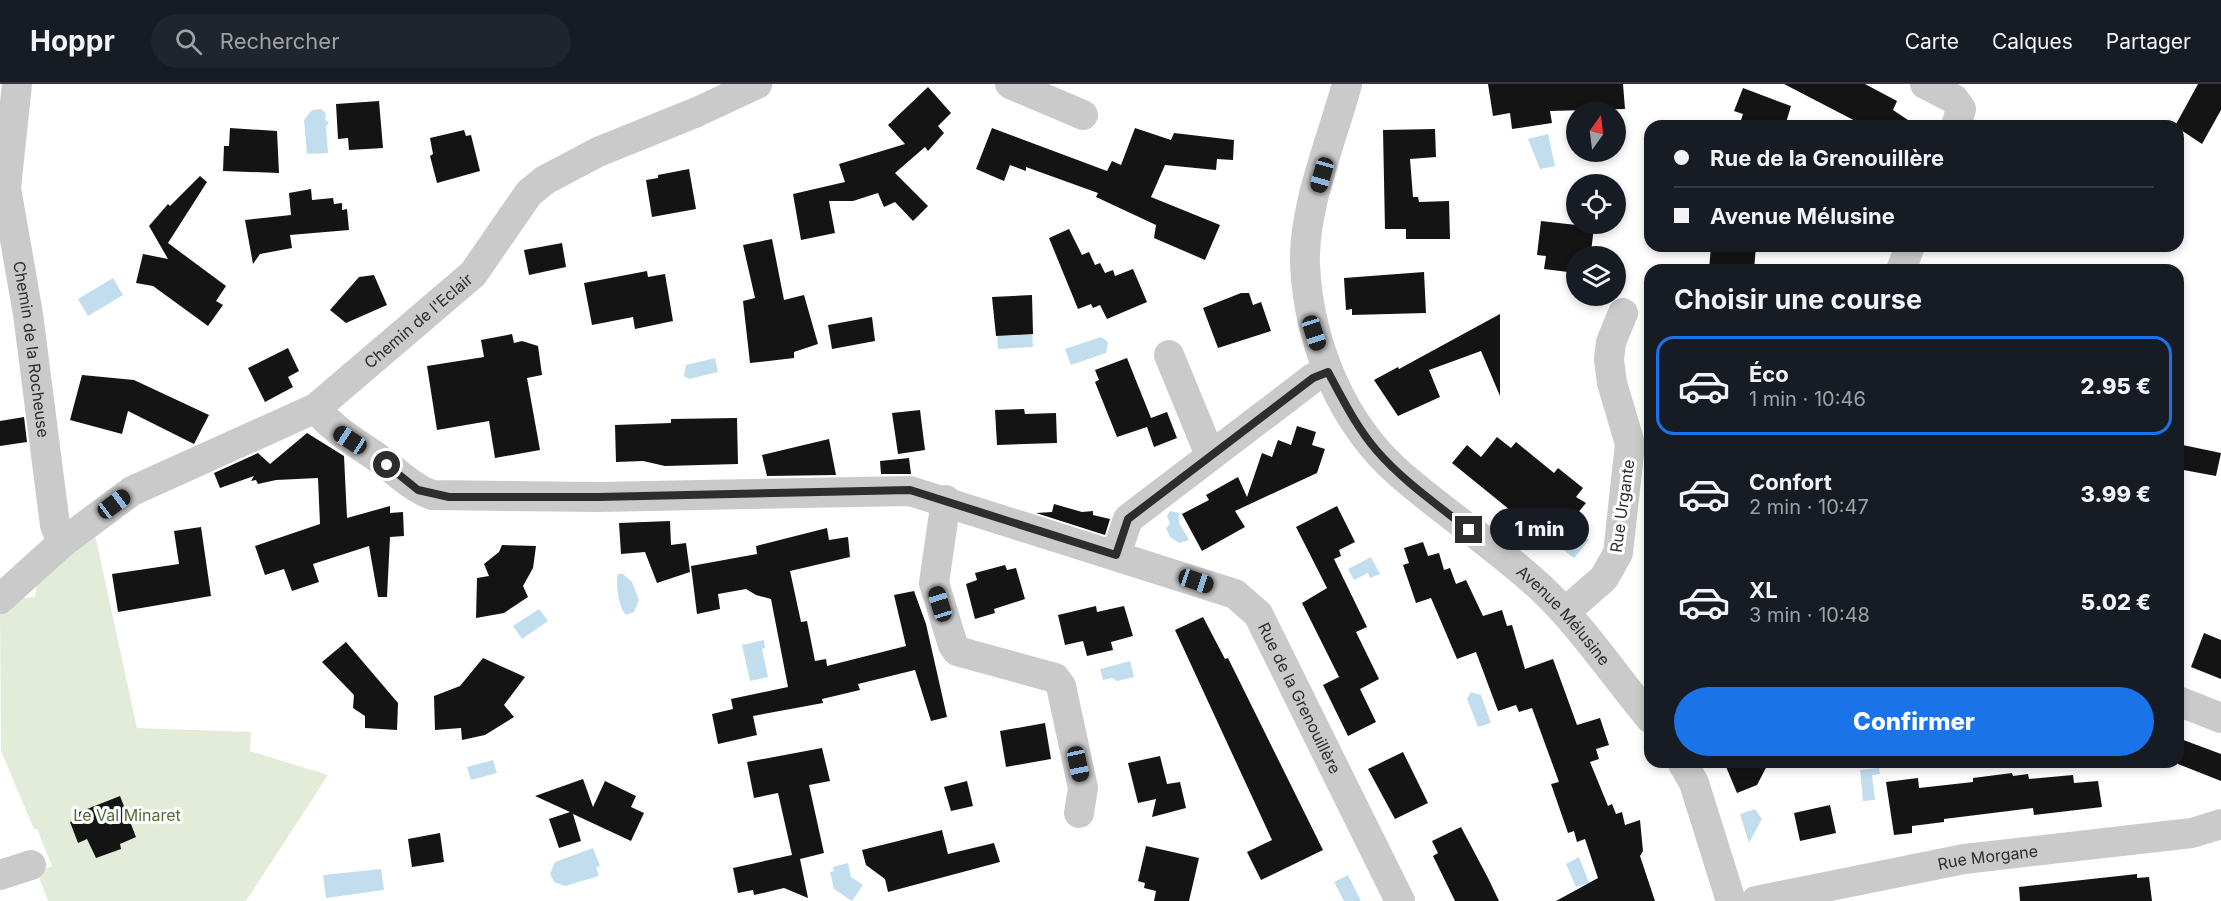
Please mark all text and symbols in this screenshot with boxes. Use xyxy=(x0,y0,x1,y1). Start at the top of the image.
search box xyxy=(151,14,571,68)
text: Hoppr xyxy=(30,24,115,58)
icon: search xyxy=(172,25,205,58)
text: Rechercher xyxy=(220,28,339,54)
text: Carte xyxy=(1905,29,1959,54)
text: Calques xyxy=(1992,29,2073,54)
text: Partager xyxy=(2106,29,2191,54)
north arrow xyxy=(1566,102,1626,162)
map controls xyxy=(1566,102,1626,306)
text: Rue de la Grenouillère xyxy=(1710,145,1944,171)
car xyxy=(1308,155,1336,195)
button: locate xyxy=(1566,174,1626,234)
text: Avenue Mélusine xyxy=(1710,203,1895,229)
button: layers xyxy=(1566,246,1626,306)
street label: Chemin de la Rocheuse xyxy=(9,260,54,439)
street label: Chemin de l'Eclair xyxy=(360,269,477,373)
text: Choisir une course xyxy=(1674,283,1922,316)
car xyxy=(1300,313,1328,353)
icon: car xyxy=(1677,359,1731,413)
text: Éco xyxy=(1749,361,1789,387)
text: 2.95 € xyxy=(2081,373,2151,399)
text: 1 min · 10:46 xyxy=(1749,387,1866,411)
car xyxy=(330,423,370,457)
route start xyxy=(373,451,400,478)
street label: Rue Urgante xyxy=(1606,458,1638,554)
icon: car xyxy=(1677,467,1731,521)
text: Confort xyxy=(1749,469,1832,495)
text: 3.99 € xyxy=(2080,481,2151,507)
car xyxy=(94,486,134,522)
text: 2 min · 10:47 xyxy=(1749,495,1869,519)
callout: 1 min xyxy=(1490,509,1589,551)
route end xyxy=(1455,516,1482,543)
text: 1 min xyxy=(1514,517,1565,541)
street label: Avenue Mélusine xyxy=(1513,561,1615,669)
car xyxy=(1176,567,1216,595)
icon: car xyxy=(1677,575,1731,629)
text: XL xyxy=(1749,577,1778,603)
car xyxy=(926,584,954,624)
text: 5.02 € xyxy=(2081,589,2151,615)
text: 3 min · 10:48 xyxy=(1749,603,1870,627)
street label: Rue de la Grenouillère xyxy=(1254,619,1345,777)
button: Confirmer xyxy=(1674,687,2154,756)
car xyxy=(1065,745,1091,783)
park label: Le Val Minaret xyxy=(73,805,181,825)
street label: Rue Morgane xyxy=(1936,841,2039,874)

